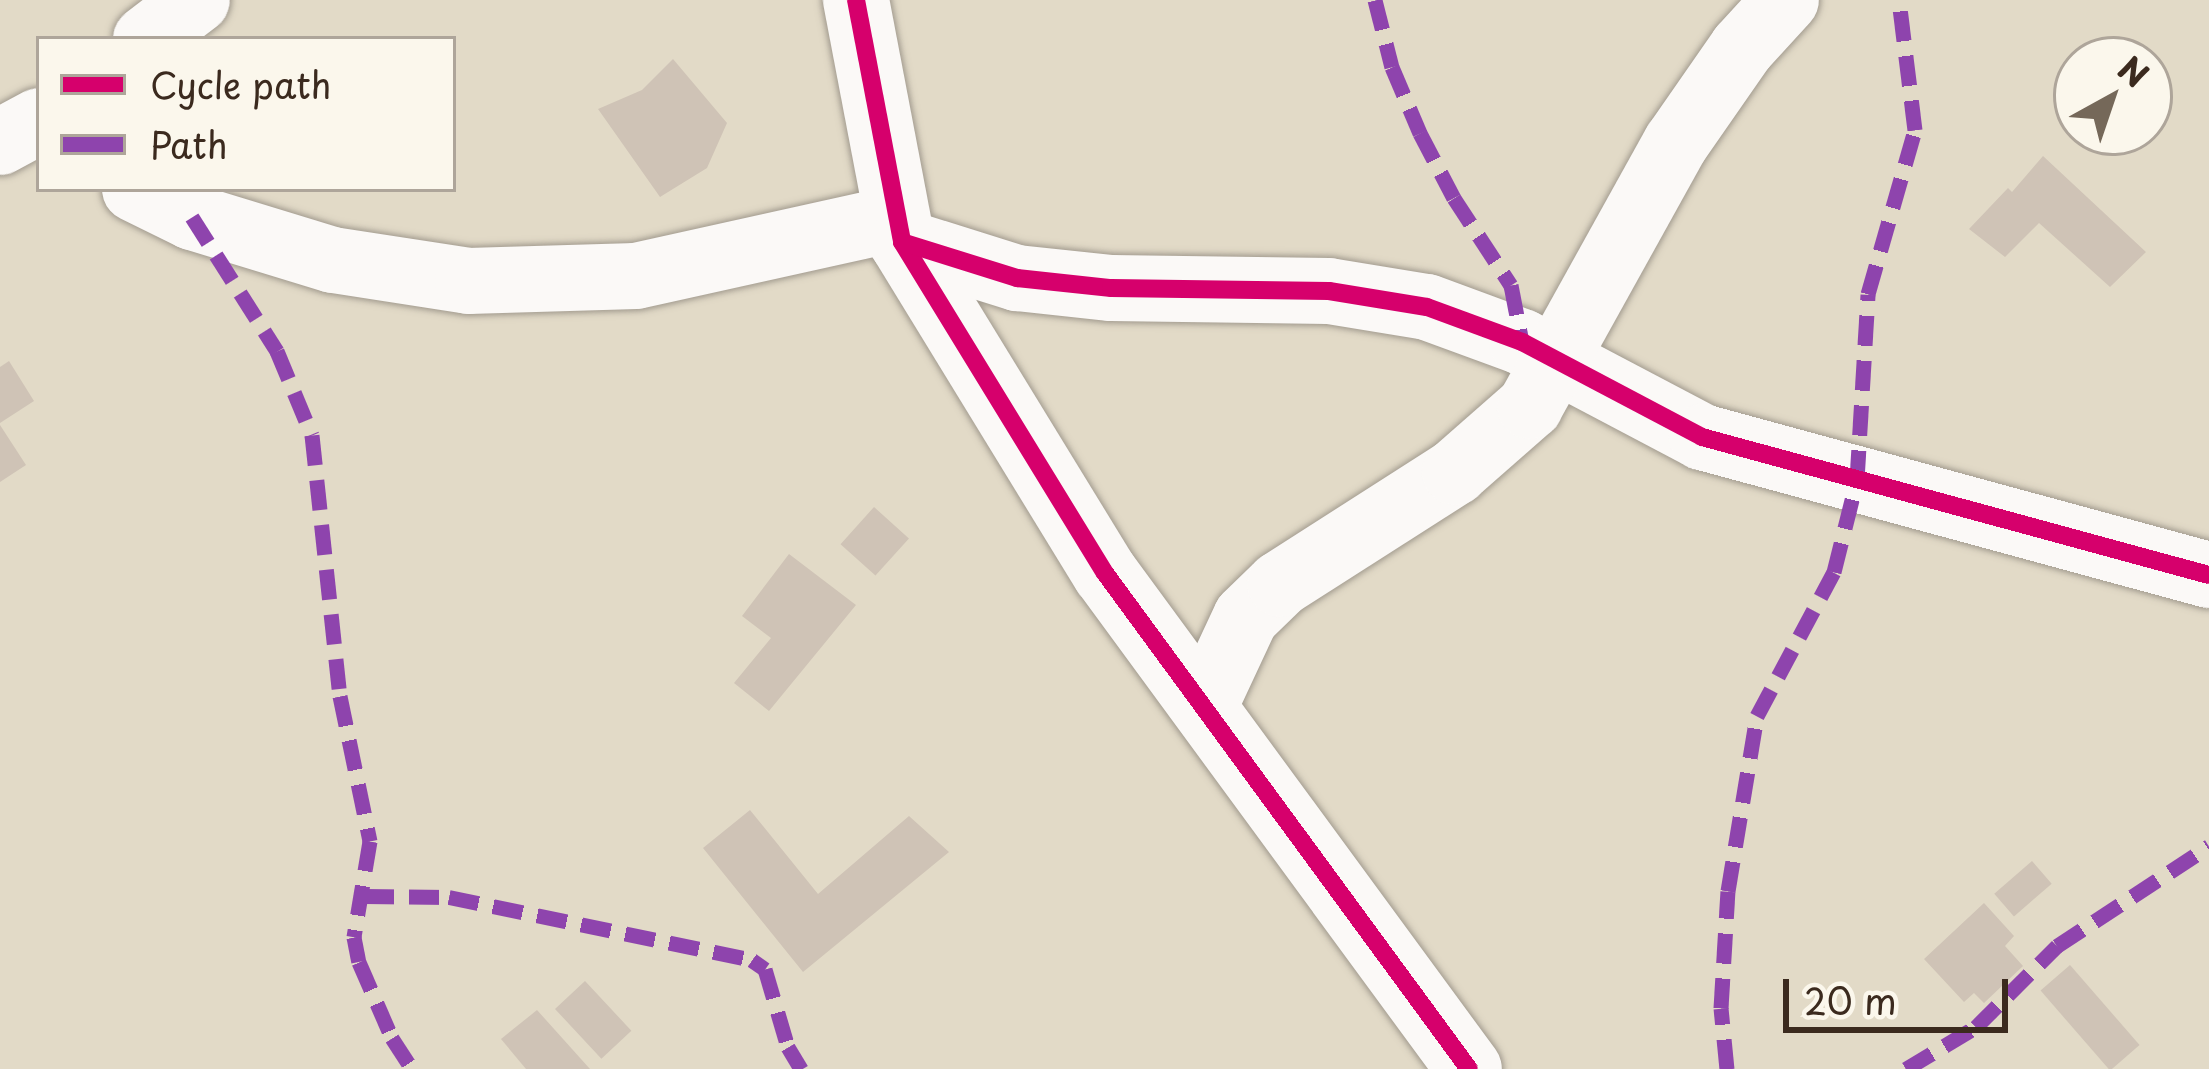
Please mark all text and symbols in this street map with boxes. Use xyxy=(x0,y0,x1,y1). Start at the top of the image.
legend xyxy=(36,36,456,192)
north arrow xyxy=(2053,36,2173,156)
text: N xyxy=(2108,43,2160,98)
text: Cycle path xyxy=(150,57,332,111)
text: Path xyxy=(150,117,228,171)
scale bar xyxy=(1789,955,2014,1029)
text: 20 m xyxy=(1804,973,1897,1027)

